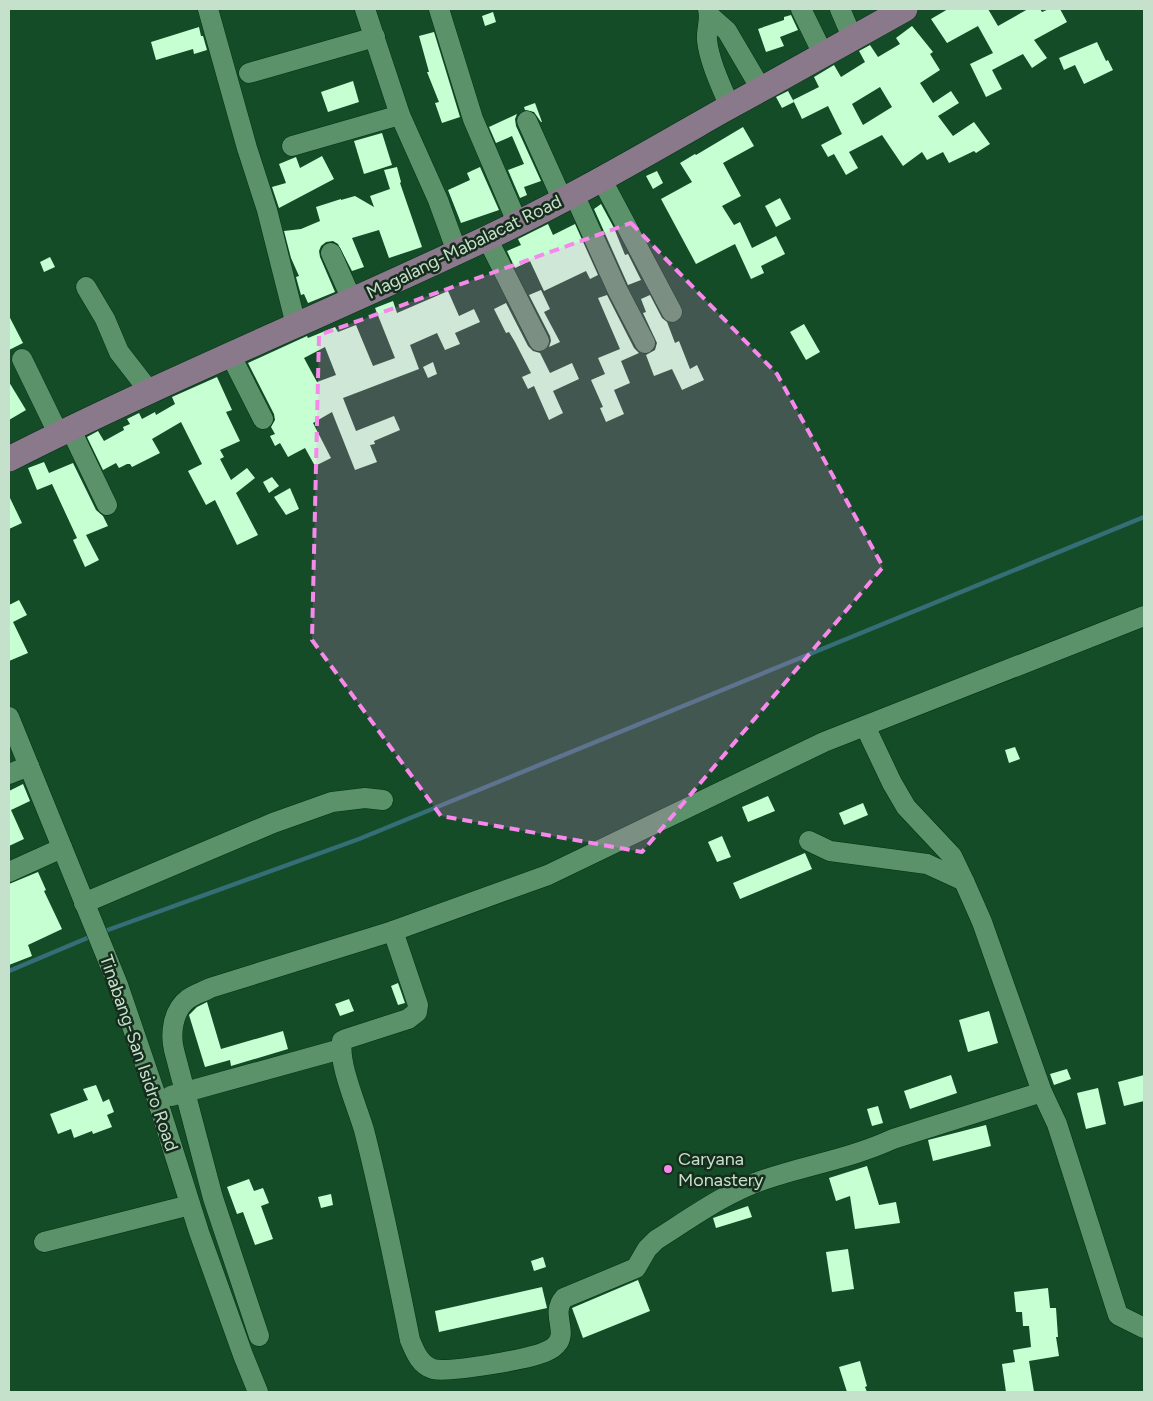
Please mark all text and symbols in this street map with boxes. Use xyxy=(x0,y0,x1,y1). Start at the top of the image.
street label: Magalang-Mabalacat Road xyxy=(363,190,565,304)
street label: Tinabang-San Isidro Road xyxy=(95,952,183,1154)
place label: Caryana Monastery xyxy=(678,1148,764,1191)
marker: Caryana Monastery xyxy=(662,1163,674,1175)

